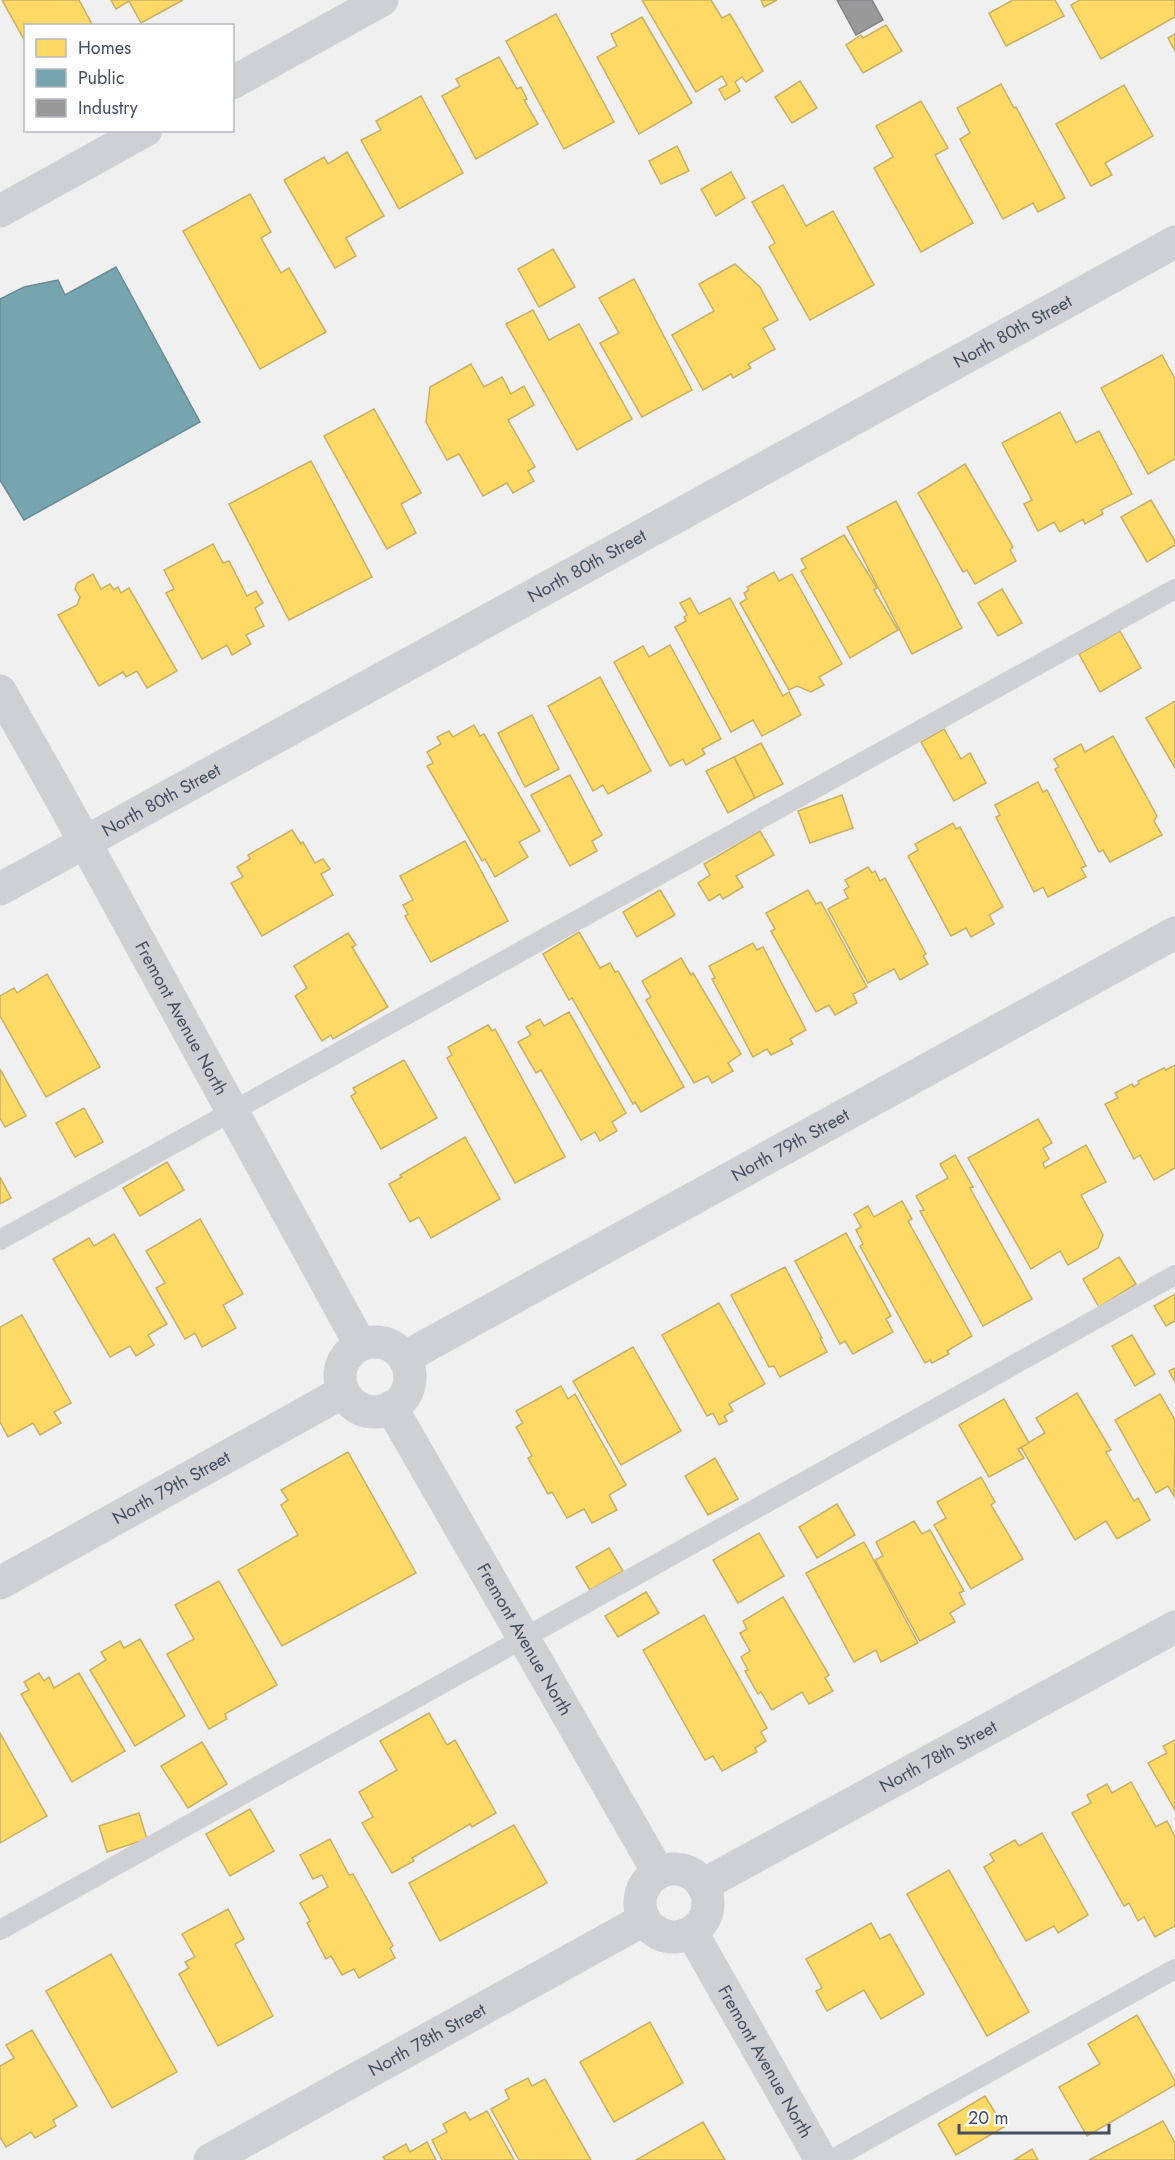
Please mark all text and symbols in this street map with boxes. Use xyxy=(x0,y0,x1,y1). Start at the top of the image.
legend xyxy=(24,24,234,132)
text: Homes xyxy=(78,35,131,61)
text: Public xyxy=(78,65,125,91)
text: Industry xyxy=(78,95,138,121)
street label: North 80th Street xyxy=(949,288,1077,375)
street label: North 80th Street xyxy=(523,522,652,609)
street label: North 80th Street xyxy=(97,757,226,843)
street label: Fremont Avenue North xyxy=(129,936,234,1100)
street label: North 79th Street xyxy=(726,1102,855,1188)
street label: North 79th Street xyxy=(108,1444,235,1531)
street label: Fremont Avenue North xyxy=(470,1558,579,1721)
street label: North 78th Street xyxy=(875,1713,1002,1799)
street label: Fremont Avenue North xyxy=(711,1980,819,2143)
street label: North 78th Street xyxy=(363,1996,491,2083)
scale bar xyxy=(959,2097,1109,2135)
text: 20 m xyxy=(968,2105,1008,2131)

